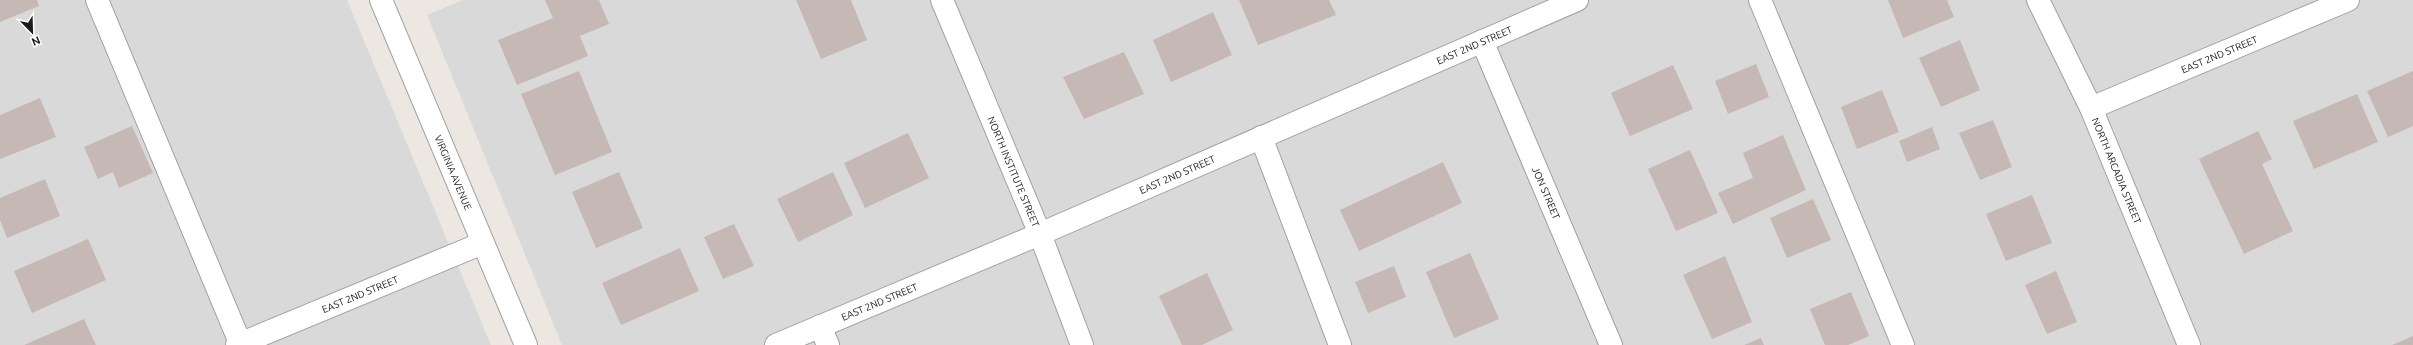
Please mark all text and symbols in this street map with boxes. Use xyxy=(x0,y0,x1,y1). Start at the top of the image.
north arrow xyxy=(12,12,52,52)
street label: EAST 2ND STREET xyxy=(1435,23,1514,66)
street label: EAST 2ND STREET xyxy=(2179,33,2259,75)
text: N xyxy=(30,34,42,48)
street label: NORTH INSTITUTE STREET xyxy=(986,115,1042,229)
street label: NORTH ARCADIA STREET xyxy=(2090,116,2144,226)
street label: VIRGINIA AVENUE xyxy=(433,133,474,212)
street label: EAST 2ND STREET xyxy=(1138,153,1217,196)
street label: JON STREET xyxy=(1530,165,1563,221)
street label: EAST 2ND STREET xyxy=(320,273,400,315)
street label: EAST 2ND STREET xyxy=(840,281,919,322)

